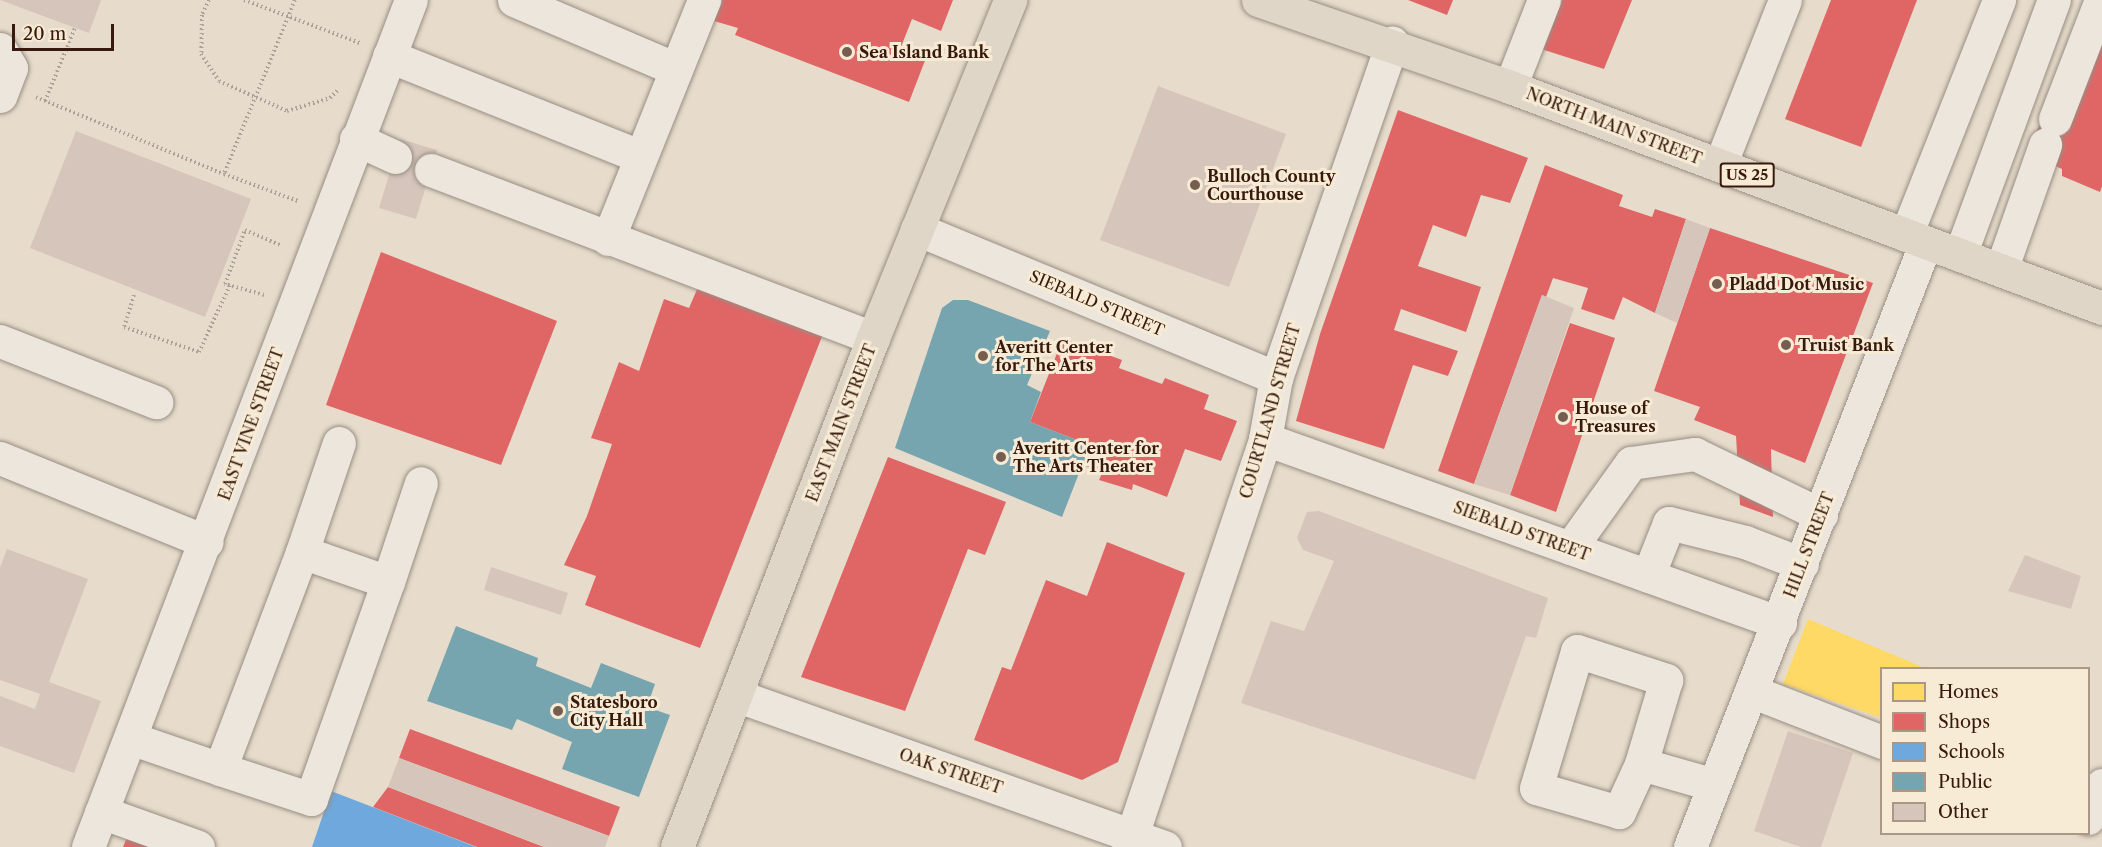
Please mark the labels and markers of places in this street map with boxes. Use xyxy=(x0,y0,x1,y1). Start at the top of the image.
place label: Sea Island Bank xyxy=(859,42,989,62)
marker: Sea Island Bank xyxy=(840,45,854,59)
place label: Bulloch County Courthouse xyxy=(1207,166,1336,204)
marker: Bulloch County Courthouse xyxy=(1188,178,1202,192)
place label: Pladd Dot Music xyxy=(1729,274,1864,294)
marker: Pladd Dot Music xyxy=(1710,277,1724,291)
place label: Truist Bank xyxy=(1798,335,1894,355)
place label: Averitt Center for The Arts xyxy=(995,337,1113,375)
marker: Truist Bank xyxy=(1779,338,1793,352)
marker: Averitt Center for The Arts xyxy=(976,349,990,363)
place label: House of Treasures xyxy=(1575,398,1656,436)
marker: House of Treasures xyxy=(1556,410,1570,424)
place label: Averitt Center for The Arts Theater xyxy=(1013,438,1159,476)
marker: Averitt Center for The Arts Theater xyxy=(994,450,1008,464)
place label: Statesboro City Hall xyxy=(570,692,658,730)
marker: Statesboro City Hall xyxy=(551,704,565,718)

